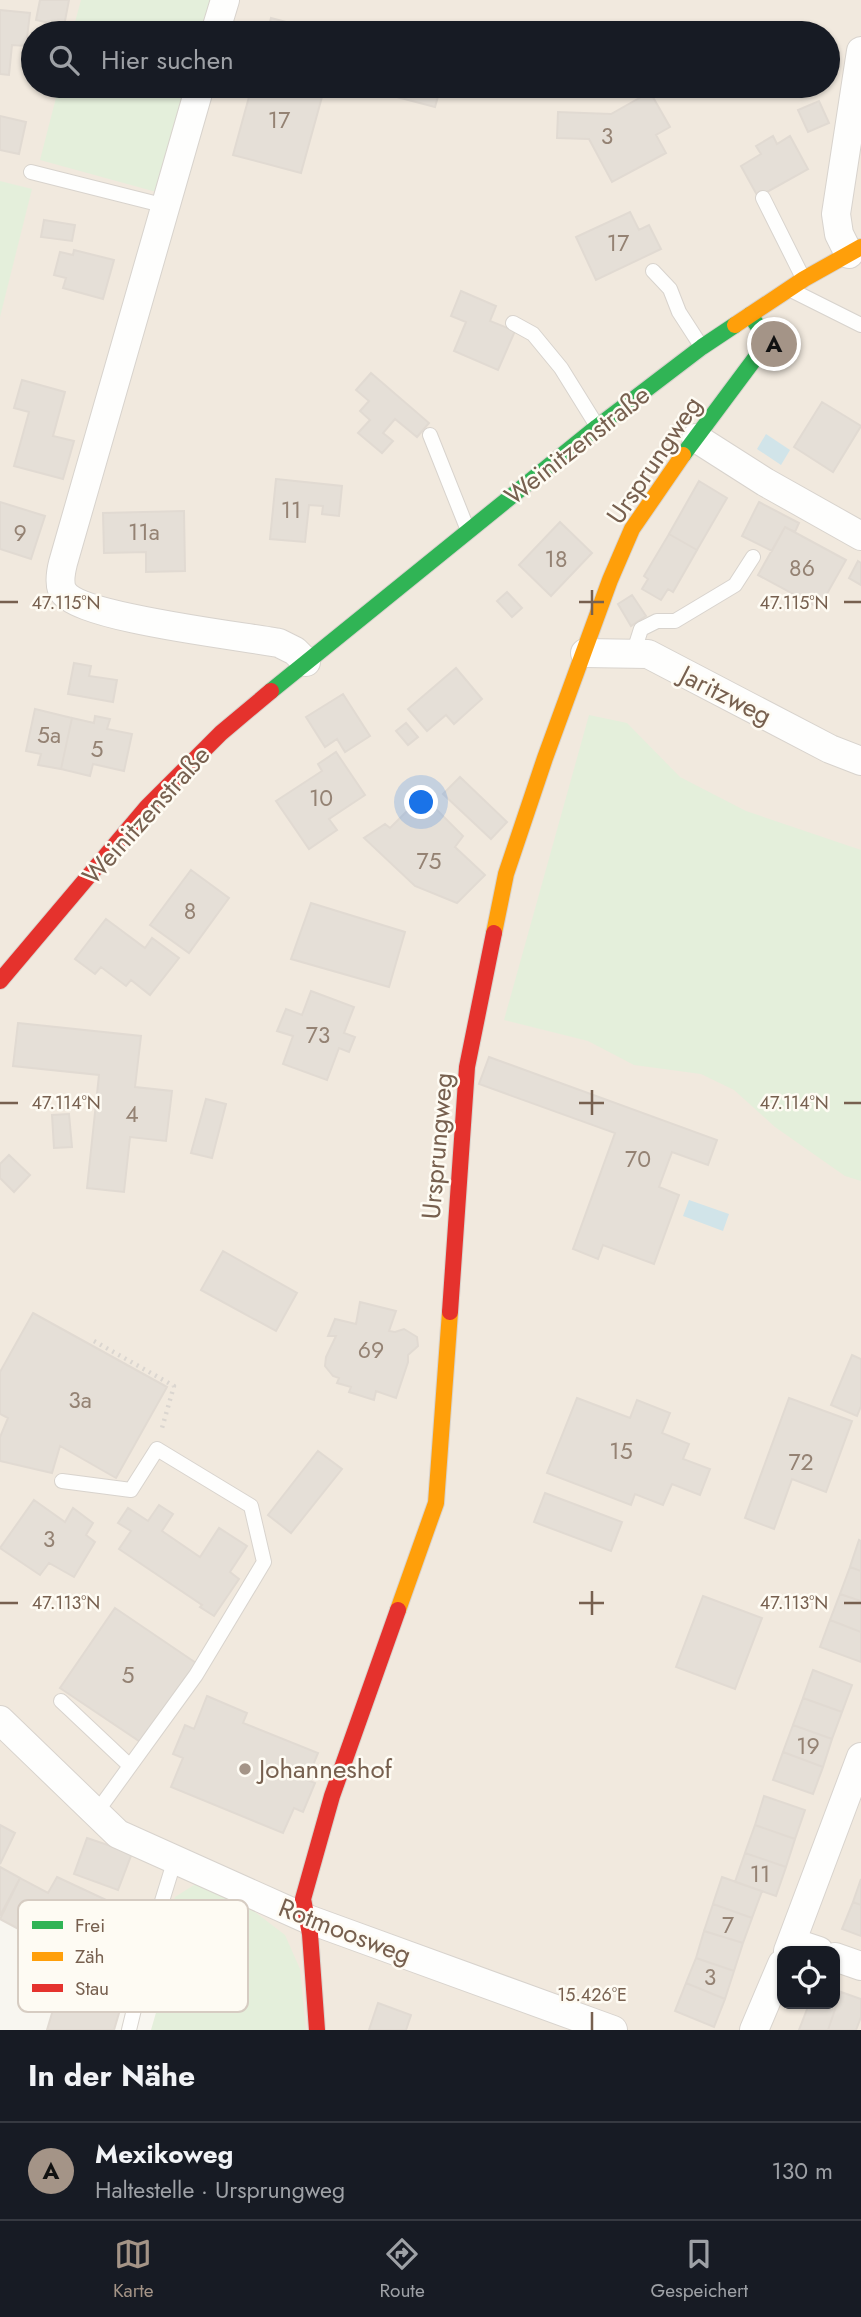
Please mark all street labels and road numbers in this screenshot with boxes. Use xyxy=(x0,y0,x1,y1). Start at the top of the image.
street label: Weinitzenstraße xyxy=(496,376,658,514)
street label: Ursprungweg xyxy=(597,388,711,532)
street label: Jaritzweg xyxy=(671,654,779,734)
street label: Weinitzenstraße xyxy=(73,737,219,893)
street label: Ursprungweg xyxy=(412,1071,462,1221)
street label: Rotmoosweg xyxy=(273,1888,417,1974)

